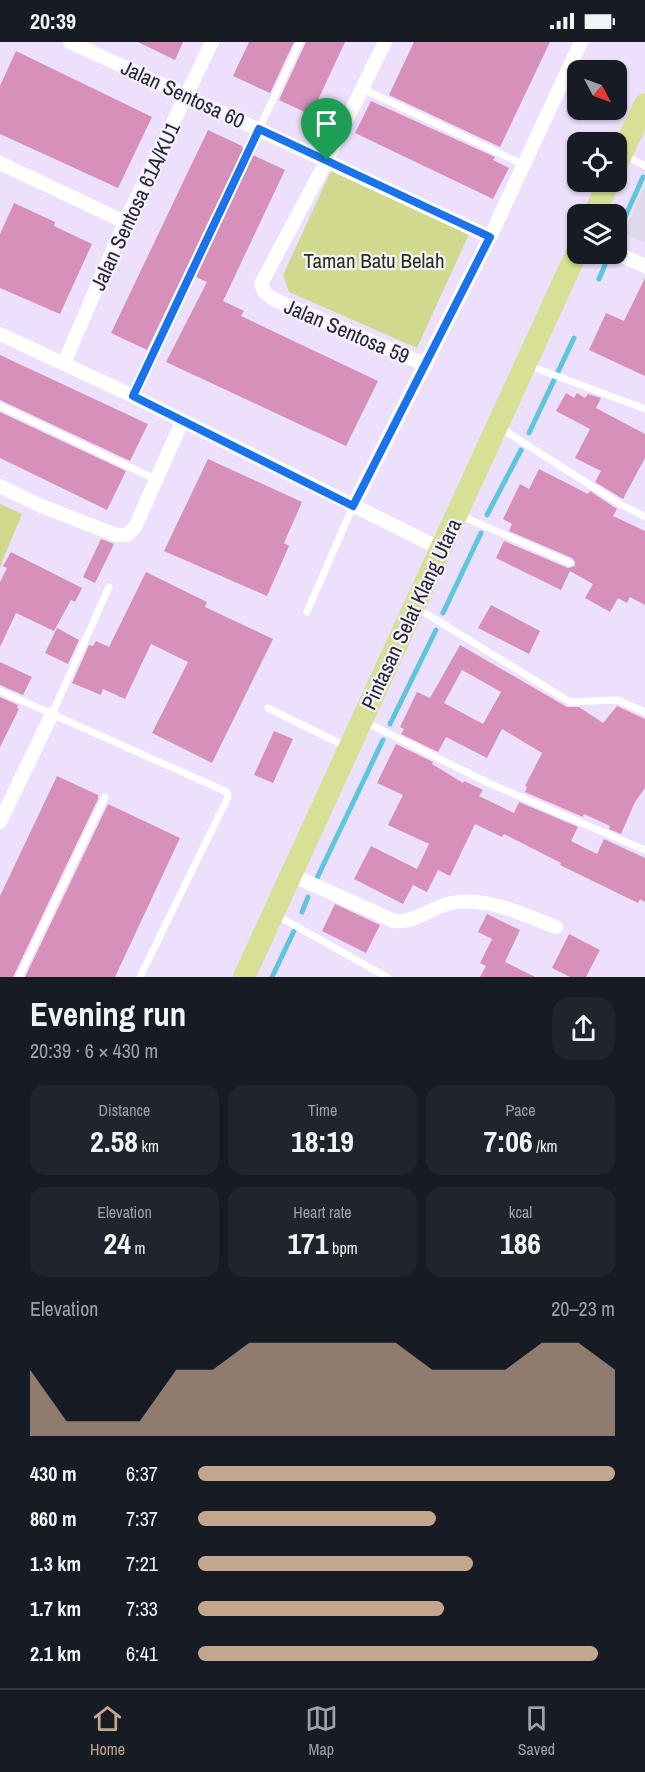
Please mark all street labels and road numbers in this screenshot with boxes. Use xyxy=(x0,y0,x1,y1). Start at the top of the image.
street label: Jalan Sentosa 60 xyxy=(117,53,249,135)
street label: Jalan Sentosa 61A/KU1 xyxy=(83,117,187,295)
street label: Jalan Sentosa 59 xyxy=(280,292,414,370)
street label: Pintasan Selat Klang Utara xyxy=(354,513,468,714)

